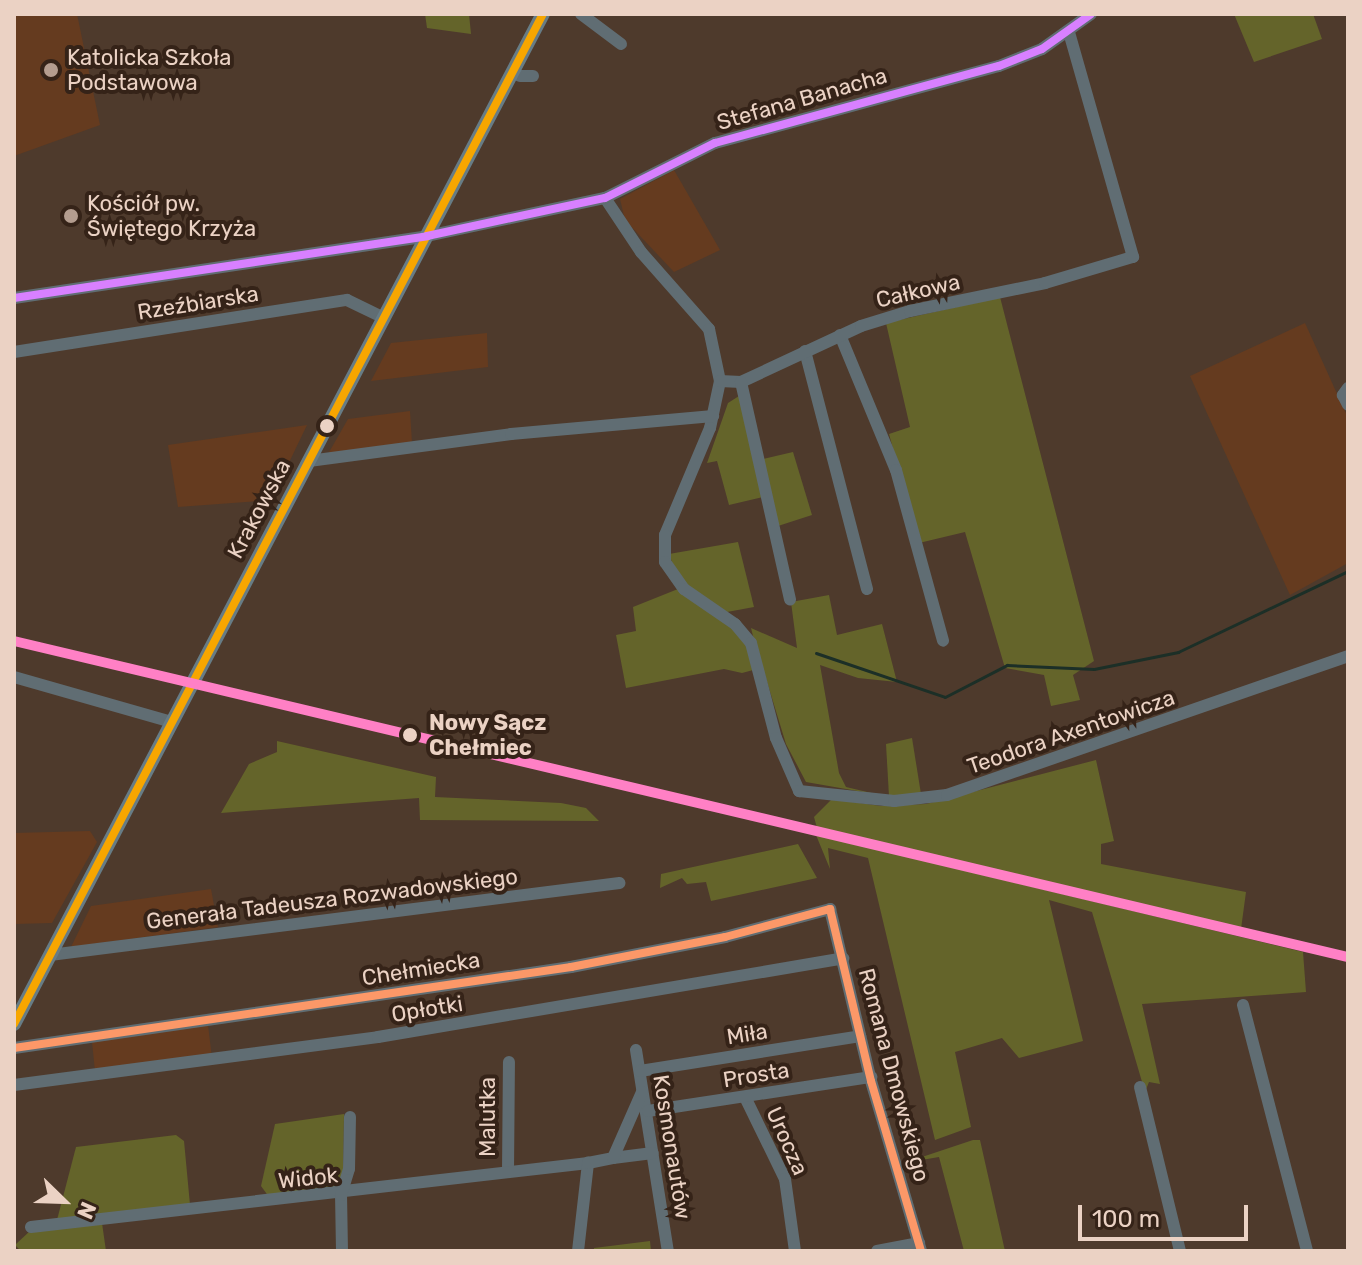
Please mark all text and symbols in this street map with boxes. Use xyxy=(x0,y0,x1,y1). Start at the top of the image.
place label: Katolicka Szkoła Podstawowa xyxy=(67,44,231,96)
marker: Katolicka Szkoła Podstawowa xyxy=(42,61,60,79)
street label: Stefana Banacha xyxy=(714,62,890,136)
place label: Kościół pw. Świętego Krzyża xyxy=(87,190,256,242)
marker: Kościół pw. Świętego Krzyża xyxy=(62,207,80,225)
street label: Całkowa xyxy=(873,269,963,313)
street label: Rzeźbiarska xyxy=(135,280,261,326)
unlabelled marker xyxy=(319,418,335,434)
street label: Krakowska xyxy=(222,455,296,563)
street label: Teodora Axentowicza xyxy=(964,684,1178,780)
place label: Nowy Sącz Chełmiec xyxy=(429,709,547,760)
marker: Nowy Sącz Chełmiec xyxy=(398,723,422,747)
street label: Generała Tadeusza Rozwadowskiego xyxy=(145,863,519,935)
street label: Chełmiecka xyxy=(360,947,482,991)
street label: Romana Dmowskiego xyxy=(853,965,935,1185)
street label: Opłotki xyxy=(389,990,465,1028)
street label: Miła xyxy=(725,1018,769,1050)
street label: Prosta xyxy=(721,1057,791,1093)
street label: Kosmonautów xyxy=(648,1073,696,1221)
street label: Malutka xyxy=(475,1077,501,1157)
street label: Urocza xyxy=(760,1103,814,1179)
north arrow xyxy=(24,1161,104,1241)
street label: Widok xyxy=(277,1162,339,1194)
scale bar xyxy=(1082,1189,1252,1239)
text: N xyxy=(71,1198,102,1223)
text: 100 m xyxy=(1092,1205,1160,1233)

